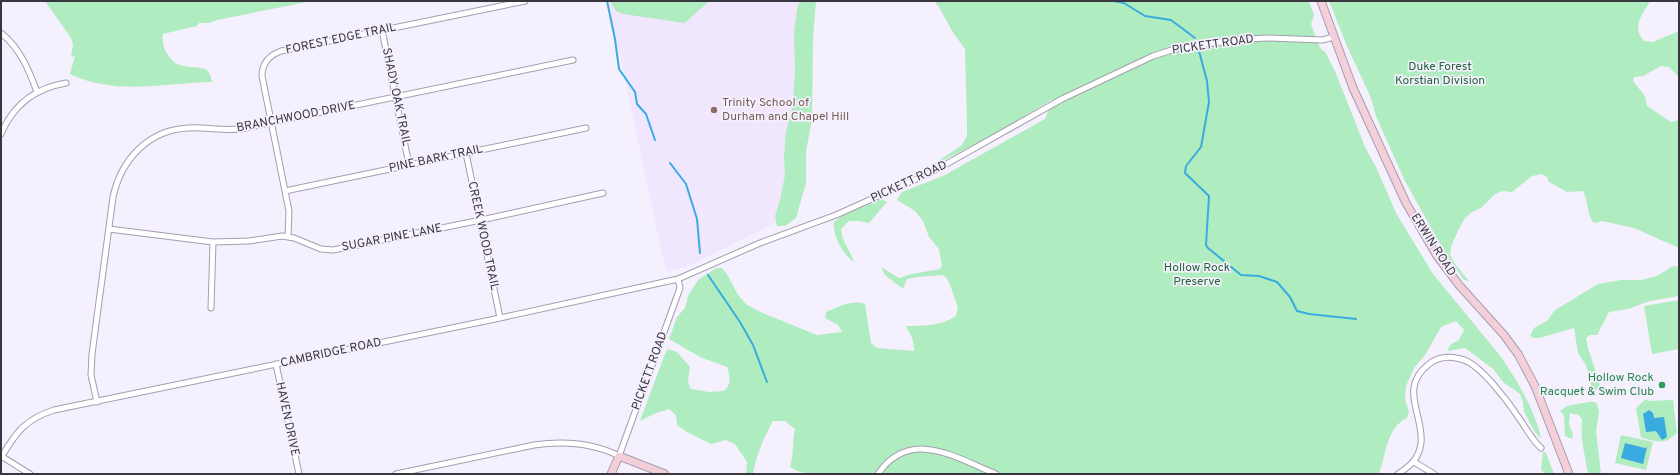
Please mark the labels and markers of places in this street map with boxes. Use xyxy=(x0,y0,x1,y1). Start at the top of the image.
place label: Trinity School of Durham and Chapel Hill xyxy=(722,95,849,125)
marker: Trinity School of Durham and Chapel Hill xyxy=(709,105,719,115)
place label: Hollow Rock Racquet & Swim Club xyxy=(1540,370,1654,400)
marker: Hollow Rock Racquet & Swim Club xyxy=(1657,380,1667,390)

